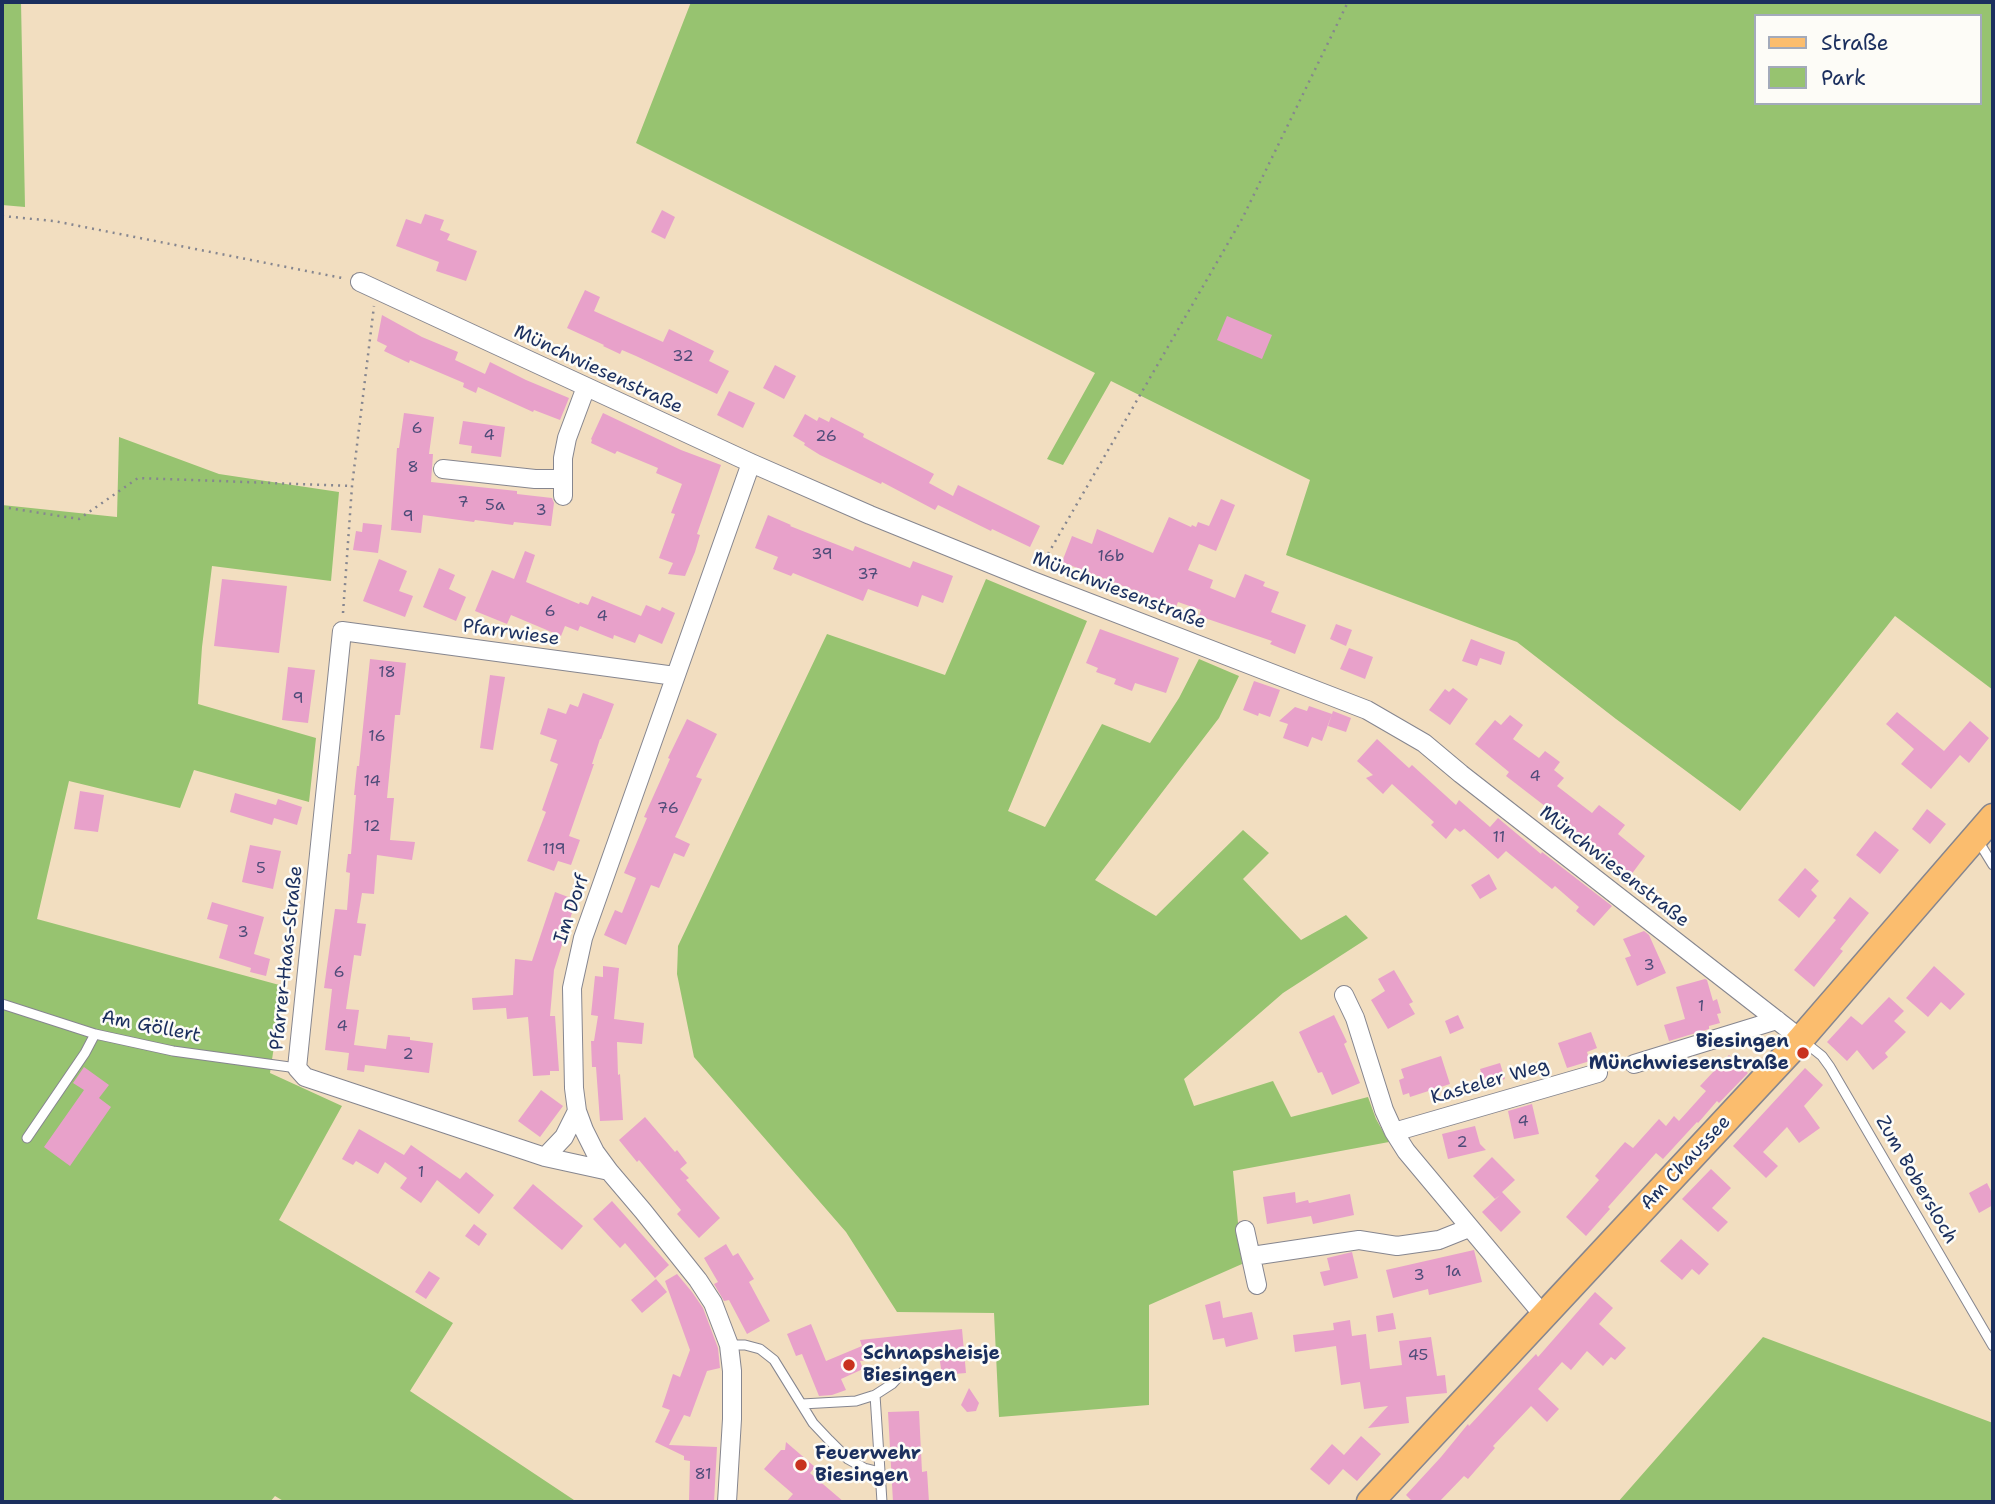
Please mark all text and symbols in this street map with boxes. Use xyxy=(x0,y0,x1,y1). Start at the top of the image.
legend xyxy=(1754,14,1981,105)
text: Straße xyxy=(1821,29,1889,57)
text: Park xyxy=(1821,64,1866,92)
street label: Münchwiesenstraße xyxy=(510,321,686,419)
house number: 32 xyxy=(672,347,694,367)
house number: 6 xyxy=(411,419,423,439)
house number: 4 xyxy=(483,426,495,446)
house number: 26 xyxy=(815,427,837,447)
house number: 8 xyxy=(407,458,419,478)
house number: 7 xyxy=(457,493,469,513)
house number: 5a xyxy=(485,496,505,516)
house number: 3 xyxy=(535,501,547,521)
house number: 9 xyxy=(402,507,414,527)
house number: 39 xyxy=(811,545,833,565)
street label: Münchwiesenstraße xyxy=(1029,547,1209,635)
house number: 16b xyxy=(1098,547,1124,567)
house number: 37 xyxy=(857,565,879,585)
house number: 6 xyxy=(544,602,556,622)
house number: 4 xyxy=(596,607,608,627)
street label: Pfarrwiese xyxy=(461,615,561,651)
house number: 18 xyxy=(378,663,396,683)
house number: 9 xyxy=(292,689,304,709)
house number: 16 xyxy=(368,727,386,747)
house number: 4 xyxy=(1529,767,1541,787)
house number: 14 xyxy=(363,772,381,792)
house number: 76 xyxy=(657,799,679,819)
street label: Münchwiesenstraße xyxy=(1534,801,1694,933)
house number: 12 xyxy=(363,817,381,837)
house number: 11 xyxy=(1493,828,1505,848)
house number: 119 xyxy=(542,840,566,860)
house number: 5 xyxy=(256,859,266,879)
street label: Pfarrer-Haas-Straße xyxy=(266,865,308,1051)
street label: Im Dorf xyxy=(550,871,594,947)
house number: 3 xyxy=(237,923,249,943)
house number: 3 xyxy=(1643,956,1655,976)
house number: 6 xyxy=(333,963,345,983)
house number: 1 xyxy=(1698,997,1704,1017)
street label: Am Göllert xyxy=(99,1006,203,1048)
house number: 4 xyxy=(336,1017,348,1037)
place label: Biesingen Münchwiesenstraße xyxy=(1589,1031,1789,1075)
house number: 2 xyxy=(402,1045,414,1065)
marker: Biesingen Münchwiesenstraße xyxy=(1795,1045,1811,1061)
street label: Kasteler Weg xyxy=(1428,1054,1552,1110)
street label: Am Chaussee xyxy=(1636,1111,1736,1215)
house number: 4 xyxy=(1517,1112,1529,1132)
street label: Zum Bobersloch xyxy=(1870,1112,1962,1248)
house number: 2 xyxy=(1456,1133,1468,1153)
house number: 1 xyxy=(418,1163,424,1183)
house number: 1a xyxy=(1445,1262,1461,1282)
house number: 3 xyxy=(1413,1266,1425,1286)
place label: Schnapsheisje Biesingen xyxy=(863,1343,1000,1387)
house number: 45 xyxy=(1408,1346,1428,1366)
marker: Schnapsheisje Biesingen xyxy=(841,1357,857,1373)
place label: Feuerwehr Biesingen xyxy=(815,1443,921,1487)
marker: Feuerwehr Biesingen xyxy=(793,1457,809,1473)
house number: 81 xyxy=(694,1465,712,1485)

